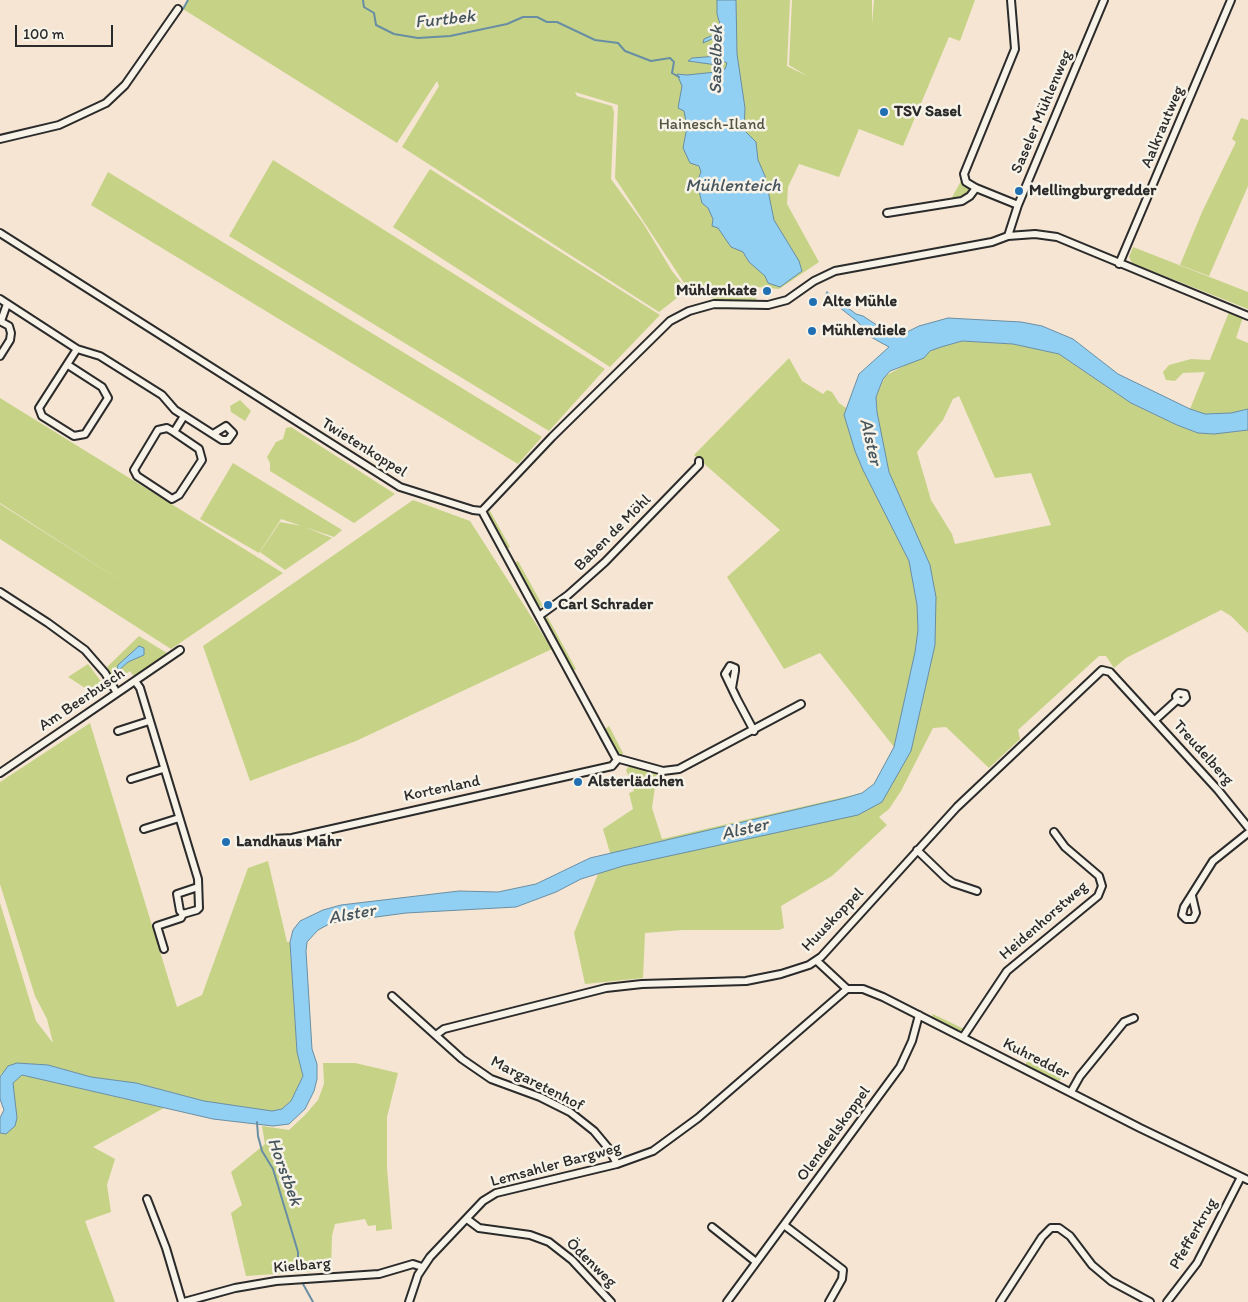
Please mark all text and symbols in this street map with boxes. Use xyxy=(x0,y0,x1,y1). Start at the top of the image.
water label: Furtbek xyxy=(414,6,476,34)
scale bar xyxy=(18,15,115,47)
text: 100 m xyxy=(23,25,64,43)
water label: Saselbek xyxy=(706,26,728,94)
street label: Saseler Mühlenweg xyxy=(1007,47,1077,177)
street label: Aalkrautweg xyxy=(1137,83,1189,171)
place label: TSV Sasel xyxy=(894,102,962,122)
marker: TSV Sasel xyxy=(878,106,890,118)
park label: Hainesch-Iland xyxy=(659,115,765,135)
water label: Mühlenteich xyxy=(685,175,781,197)
place label: Mellingburgredder xyxy=(1029,181,1156,201)
marker: Mellingburgredder xyxy=(1013,185,1025,197)
place label: Mühlenkate xyxy=(676,281,757,301)
marker: Mühlenkate xyxy=(761,285,773,297)
place label: Alte Mühle xyxy=(823,292,897,312)
marker: Alte Mühle xyxy=(807,296,819,308)
place label: Mühlendiele xyxy=(822,321,906,341)
marker: Mühlendiele xyxy=(806,325,818,337)
street label: Twietenkoppel xyxy=(318,414,410,482)
water label: Alster xyxy=(854,417,886,467)
street label: Baben de Möhl xyxy=(571,491,655,575)
place label: Carl Schrader xyxy=(558,595,653,615)
marker: Carl Schrader xyxy=(542,599,554,611)
street label: Am Beerbusch xyxy=(35,664,129,736)
street label: Treudelberg xyxy=(1169,716,1237,790)
street label: Kortenland xyxy=(402,772,482,806)
place label: Alsterlädchen xyxy=(588,772,684,792)
marker: Alsterlädchen xyxy=(572,776,584,788)
water label: Alster xyxy=(720,814,770,846)
place label: Landhaus Mahr xyxy=(236,832,342,852)
marker: Landhaus Mahr xyxy=(220,836,232,848)
street label: Heidenhorstweg xyxy=(996,877,1092,965)
street label: Huuskoppel xyxy=(798,884,868,956)
water label: Alster xyxy=(327,900,377,930)
street label: Kuhredder xyxy=(999,1034,1073,1084)
street label: Margaretenhof xyxy=(487,1052,587,1116)
street label: Olendeelskoppel xyxy=(793,1083,875,1185)
water label: Horstbek xyxy=(262,1135,306,1209)
street label: Lemsahler Bargweg xyxy=(489,1138,623,1192)
street label: Pfefferkrug xyxy=(1166,1195,1222,1273)
street label: Ödenweg xyxy=(562,1234,620,1292)
street label: Kielbarg xyxy=(272,1254,332,1278)

